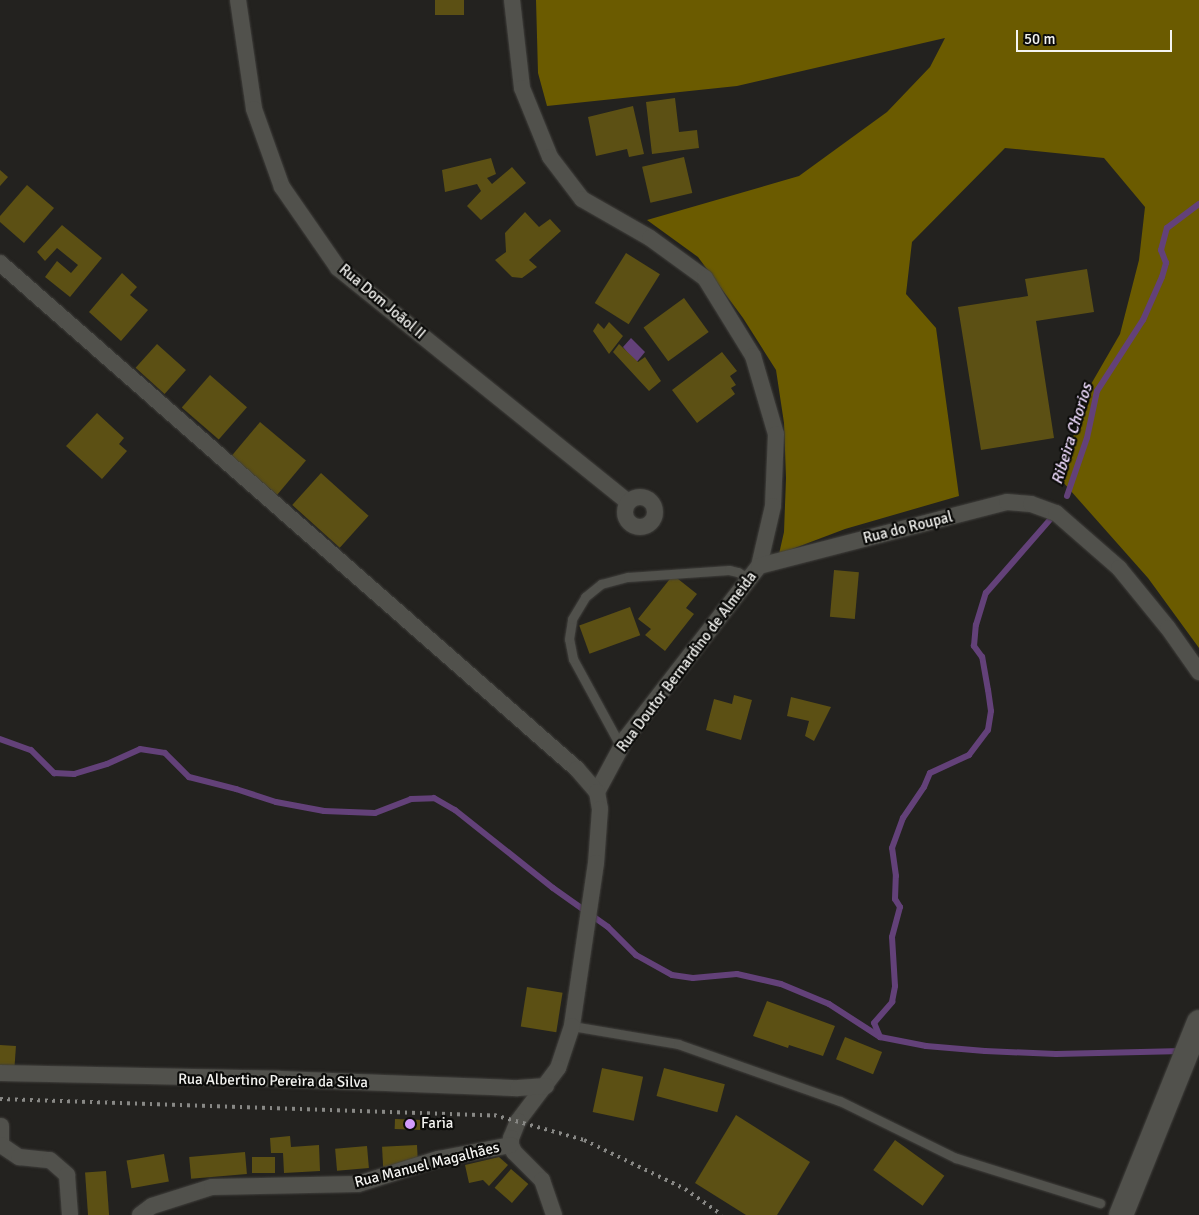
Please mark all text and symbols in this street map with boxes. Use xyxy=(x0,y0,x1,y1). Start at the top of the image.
scale bar xyxy=(1019,20,1175,52)
text: 50 m xyxy=(1024,30,1055,48)
street label: Rua Dom Joãol II xyxy=(335,261,429,343)
water label: Ribeira Chorios xyxy=(1048,381,1096,487)
street label: Rua do Roupal xyxy=(861,508,955,548)
street label: Rua Doutor Bernardino de Almeida xyxy=(613,568,761,756)
street label: Rua Albertino Pereira da Silva xyxy=(178,1070,368,1092)
place label: Faria xyxy=(421,1115,453,1133)
marker: Faria xyxy=(403,1117,417,1131)
street label: Rua Manuel Magalhães xyxy=(353,1138,501,1192)

